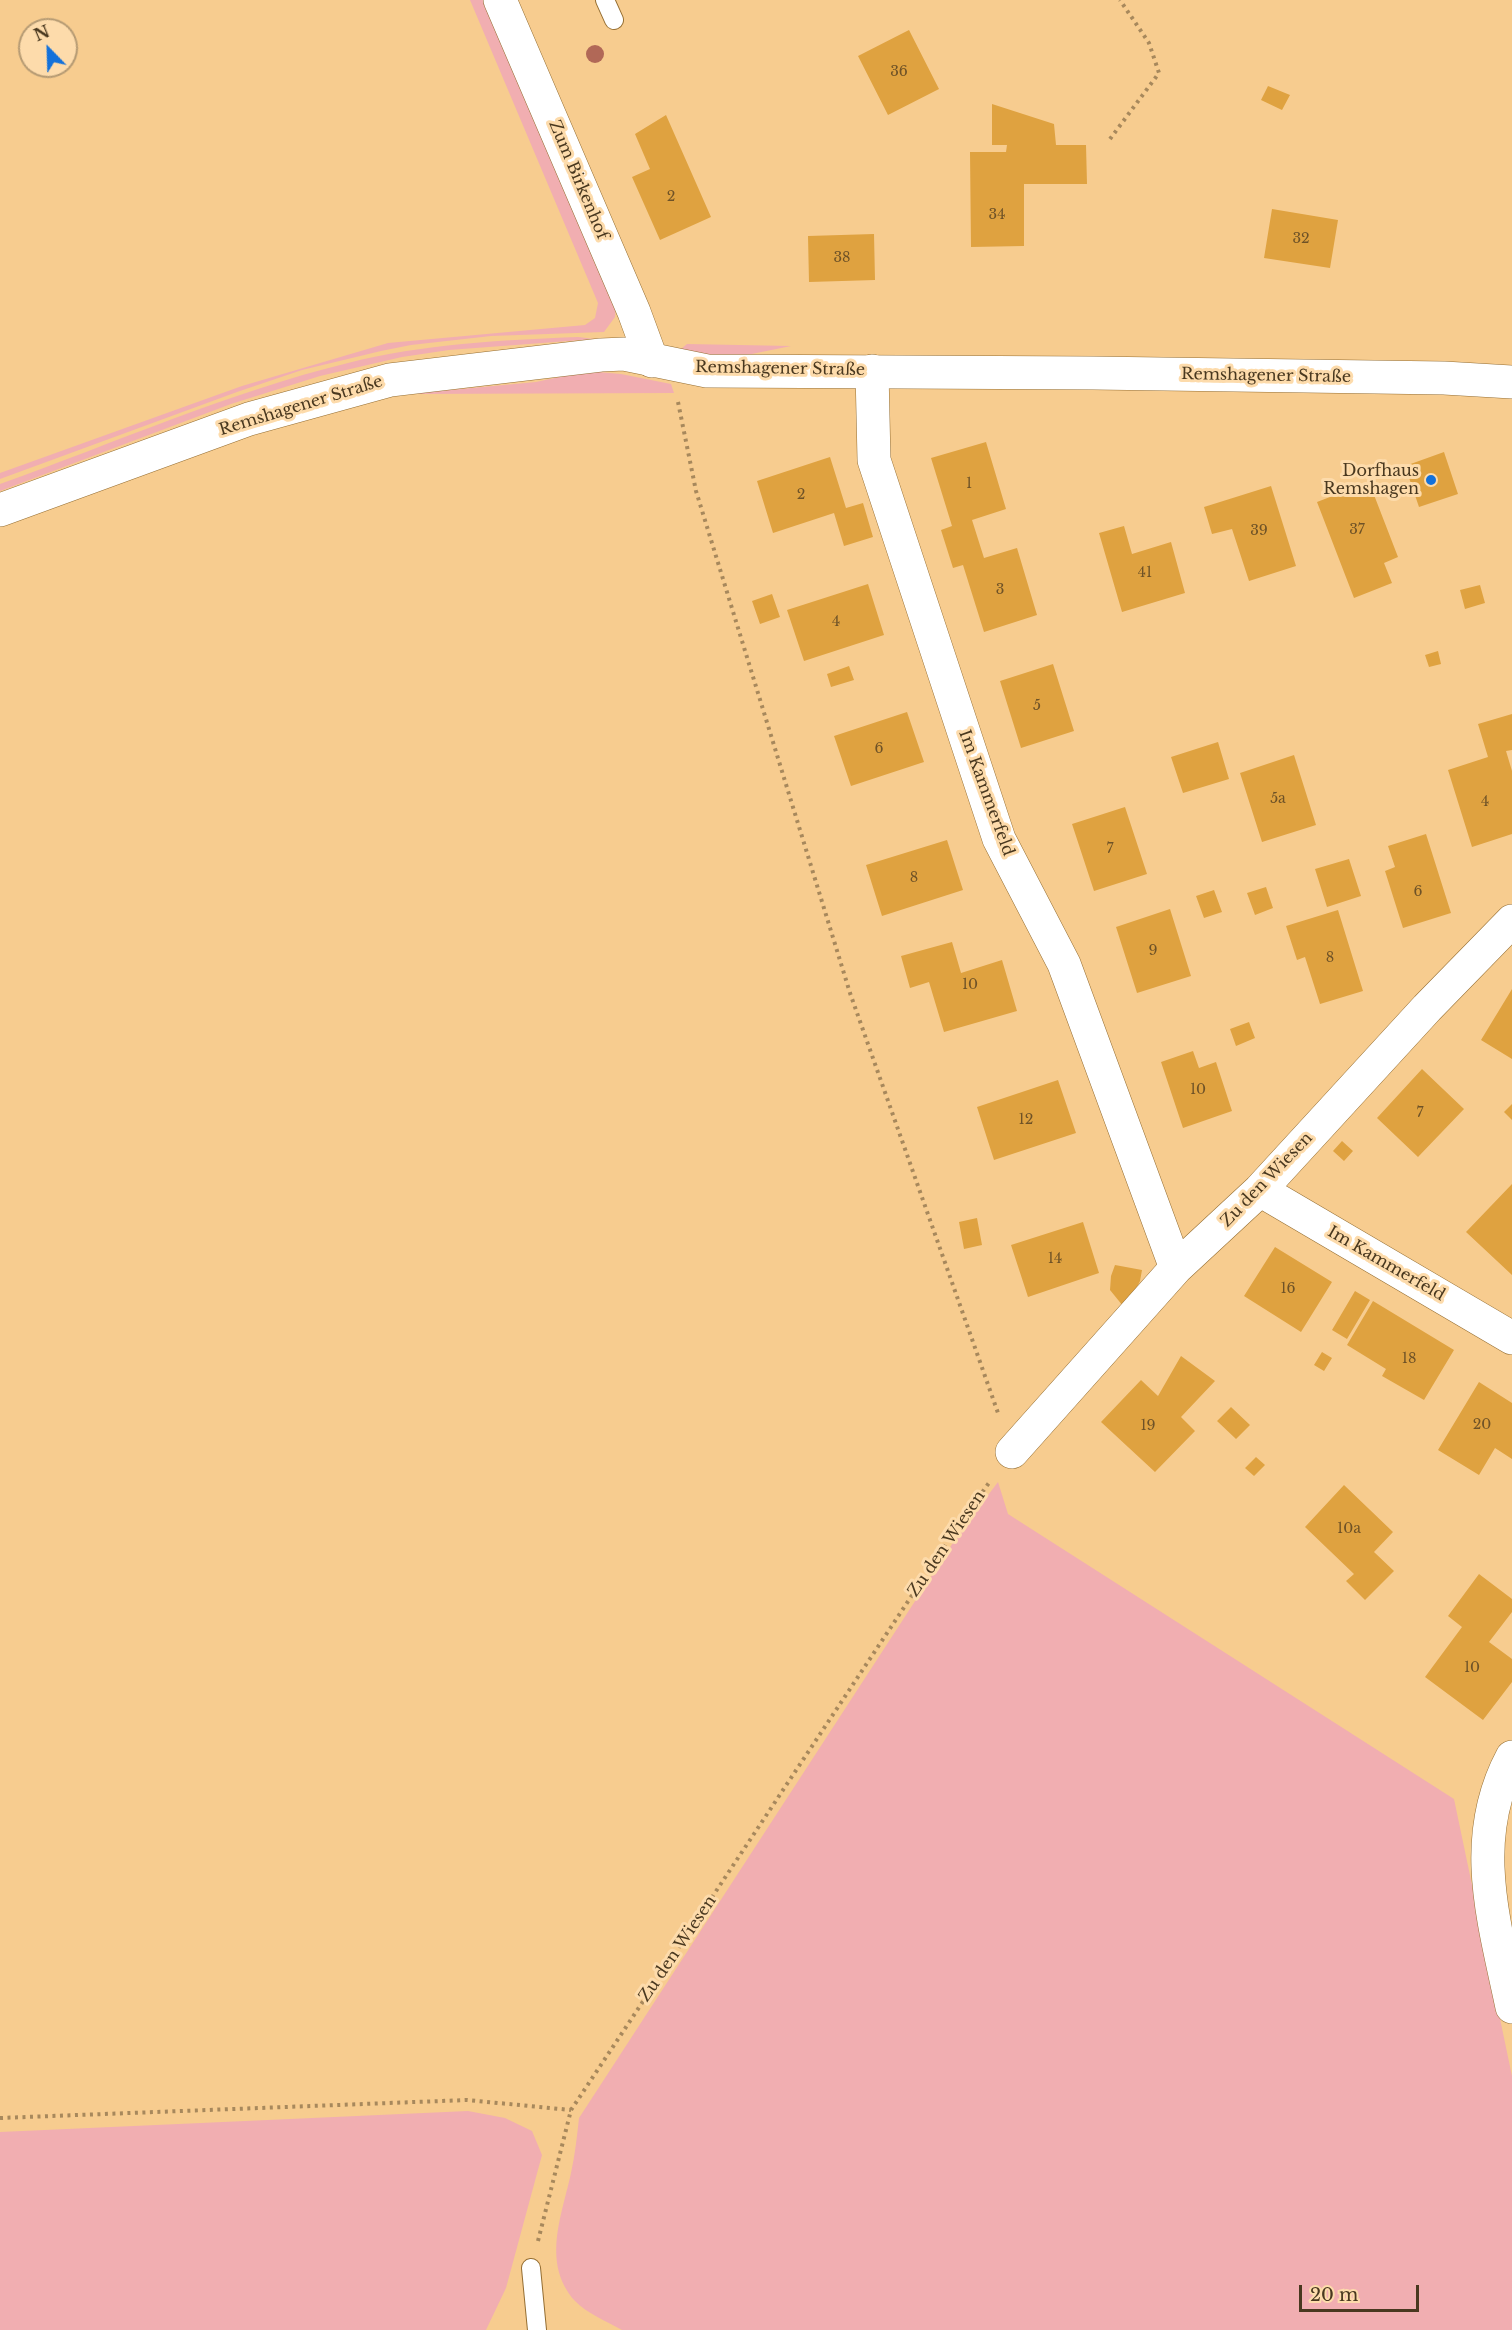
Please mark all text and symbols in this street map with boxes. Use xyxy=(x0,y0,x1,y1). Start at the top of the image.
north arrow xyxy=(18,18,78,78)
text: N xyxy=(31,21,53,45)
house number: 36 xyxy=(890,64,908,80)
street label: Zum Birkenhof xyxy=(544,118,612,242)
house number: 2 xyxy=(667,189,675,205)
house number: 34 xyxy=(989,207,1005,223)
house number: 32 xyxy=(1292,231,1310,247)
house number: 38 xyxy=(833,250,851,266)
street label: Remshagener Straße xyxy=(695,358,865,380)
street label: Remshagener Straße xyxy=(1181,365,1351,387)
street label: Remshagener Straße xyxy=(217,372,385,440)
place label: Dorfhaus Remshagen xyxy=(1323,461,1419,499)
marker: Dorfhaus Remshagen xyxy=(1424,473,1438,487)
house number: 1 xyxy=(966,476,972,492)
house number: 2 xyxy=(797,487,805,503)
house number: 37 xyxy=(1349,522,1365,538)
house number: 39 xyxy=(1250,523,1268,539)
house number: 41 xyxy=(1138,565,1152,581)
house number: 3 xyxy=(996,582,1004,598)
house number: 4 xyxy=(832,614,840,630)
house number: 5 xyxy=(1033,698,1041,714)
street label: Im Kammerfeld xyxy=(954,727,1018,859)
house number: 6 xyxy=(874,741,884,757)
house number: 5a xyxy=(1270,791,1286,807)
house number: 4 xyxy=(1481,794,1489,810)
house number: 7 xyxy=(1106,841,1114,857)
house number: 8 xyxy=(910,870,918,886)
house number: 6 xyxy=(1413,884,1423,900)
house number: 9 xyxy=(1148,943,1158,959)
house number: 8 xyxy=(1326,950,1334,966)
house number: 10 xyxy=(962,977,978,993)
house number: 10 xyxy=(1190,1082,1206,1098)
house number: 7 xyxy=(1416,1105,1424,1121)
house number: 12 xyxy=(1019,1112,1033,1128)
street label: Zu den Wiesen xyxy=(1217,1129,1317,1231)
street label: Im Kammerfeld xyxy=(1324,1223,1448,1305)
house number: 14 xyxy=(1048,1251,1062,1267)
house number: 16 xyxy=(1280,1281,1296,1297)
house number: 18 xyxy=(1402,1351,1416,1367)
house number: 20 xyxy=(1473,1417,1491,1433)
house number: 19 xyxy=(1140,1418,1156,1434)
street label: Zu den Wiesen xyxy=(904,1487,990,1601)
house number: 10a xyxy=(1337,1521,1361,1537)
house number: 10 xyxy=(1464,1660,1480,1676)
street label: Zu den Wiesen xyxy=(635,1892,721,2006)
scale bar xyxy=(1302,2273,1422,2311)
text: 20 m xyxy=(1310,2284,1358,2306)

